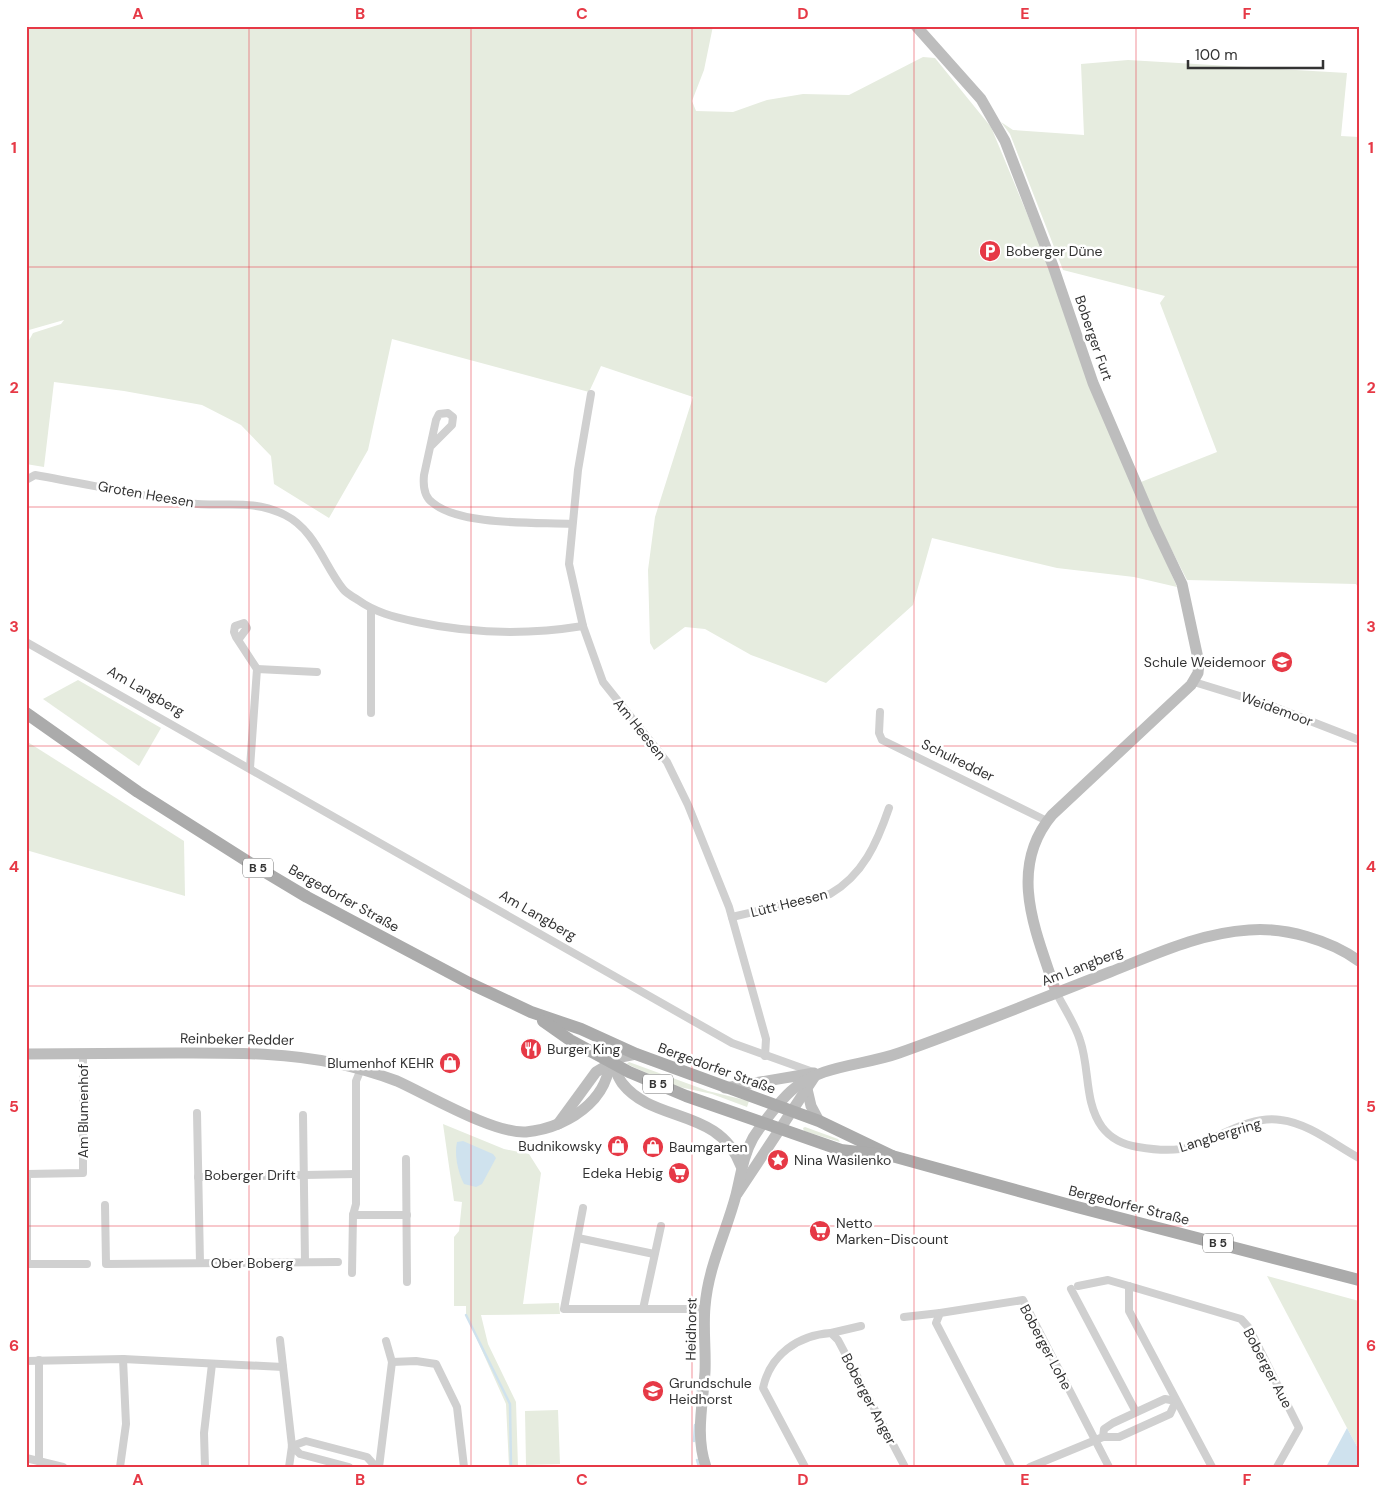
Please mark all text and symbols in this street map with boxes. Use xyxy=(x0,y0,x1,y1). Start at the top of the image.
text: A xyxy=(132,3,144,24)
text: B xyxy=(355,3,365,24)
text: C xyxy=(576,3,588,24)
text: D xyxy=(797,3,809,24)
text: E xyxy=(1020,3,1030,24)
text: F xyxy=(1243,3,1252,24)
scale bar xyxy=(1188,38,1322,70)
text: 100 m xyxy=(1195,45,1238,65)
text: 1 xyxy=(11,137,17,158)
text: 1 xyxy=(1368,137,1374,158)
parking icon: Boberger Düne xyxy=(978,239,1002,263)
place label: Boberger Düne xyxy=(1006,242,1103,260)
street label: Boberger Furt xyxy=(1071,293,1117,383)
text: 2 xyxy=(9,377,19,398)
text: 2 xyxy=(1366,377,1376,398)
street label: Groten Heesen xyxy=(97,477,195,511)
text: 3 xyxy=(9,616,19,637)
text: 3 xyxy=(1366,616,1376,637)
school or university icon: Schule Weidemoor xyxy=(1270,650,1294,674)
place label: Schule Weidemoor xyxy=(1144,653,1266,671)
street label: Am Langberg xyxy=(104,662,188,720)
street label: Weidemoor xyxy=(1239,688,1315,730)
street label: Am Heesen xyxy=(610,695,670,763)
street label: Schulredder xyxy=(919,735,997,785)
text: 4 xyxy=(9,856,19,877)
text: 4 xyxy=(1366,856,1376,877)
road number: B 5 xyxy=(243,858,273,878)
street label: Bergedorfer Straße xyxy=(285,860,403,936)
street label: Lütt Heesen xyxy=(749,885,829,921)
street label: Am Langberg xyxy=(496,886,580,944)
street label: Am Langberg xyxy=(1039,942,1125,990)
street label: Reinbeker Redder xyxy=(180,1029,294,1049)
restaurant icon: Burger King xyxy=(519,1037,543,1061)
street label: Bergedorfer Straße xyxy=(656,1038,778,1098)
place label: Burger King xyxy=(547,1040,620,1058)
shop icon: Blumenhof KEHR xyxy=(438,1051,462,1075)
place label: Blumenhof KEHR xyxy=(327,1054,434,1072)
street label: Am Blumenhof xyxy=(74,1063,92,1158)
road number: B 5 xyxy=(643,1074,673,1094)
text: 5 xyxy=(9,1096,19,1117)
text: 5 xyxy=(1366,1096,1376,1117)
street label: Langbergring xyxy=(1177,1114,1263,1156)
shop icon: Budnikowsky xyxy=(606,1134,630,1158)
shop icon: Baumgarten xyxy=(641,1135,665,1159)
place label: Budnikowsky xyxy=(518,1137,602,1155)
place label: Baumgarten xyxy=(669,1138,747,1156)
place icon: Nina Wasilenko xyxy=(766,1148,790,1172)
place label: Nina Wasilenko xyxy=(794,1151,891,1169)
supermarket icon: Edeka Hebig xyxy=(667,1161,691,1185)
place label: Edeka Hebig xyxy=(583,1164,663,1182)
street label: Boberger Drift xyxy=(204,1166,296,1184)
street label: Bergedorfer Straße xyxy=(1067,1181,1191,1229)
place label: Netto Marken-Discount xyxy=(836,1214,949,1248)
supermarket icon: Netto Marken-Discount xyxy=(808,1219,832,1243)
road number: B 5 xyxy=(1203,1234,1233,1252)
street label: Ober Boberg xyxy=(211,1254,294,1272)
street label: Heidhorst xyxy=(681,1297,701,1361)
street label: Boberger Lohe xyxy=(1016,1301,1076,1393)
street label: Boberger Aue xyxy=(1239,1325,1297,1411)
text: 6 xyxy=(9,1335,19,1356)
text: 6 xyxy=(1366,1335,1376,1356)
street label: Boberger Anger xyxy=(837,1350,901,1448)
place label: Grundschule Heidhorst xyxy=(669,1374,752,1408)
school or university icon: Grundschule Heidhorst xyxy=(641,1379,665,1403)
text: A xyxy=(132,1469,144,1490)
text: B xyxy=(355,1469,365,1490)
text: C xyxy=(576,1469,588,1490)
text: D xyxy=(797,1469,809,1490)
text: E xyxy=(1020,1469,1030,1490)
text: F xyxy=(1243,1469,1252,1490)

